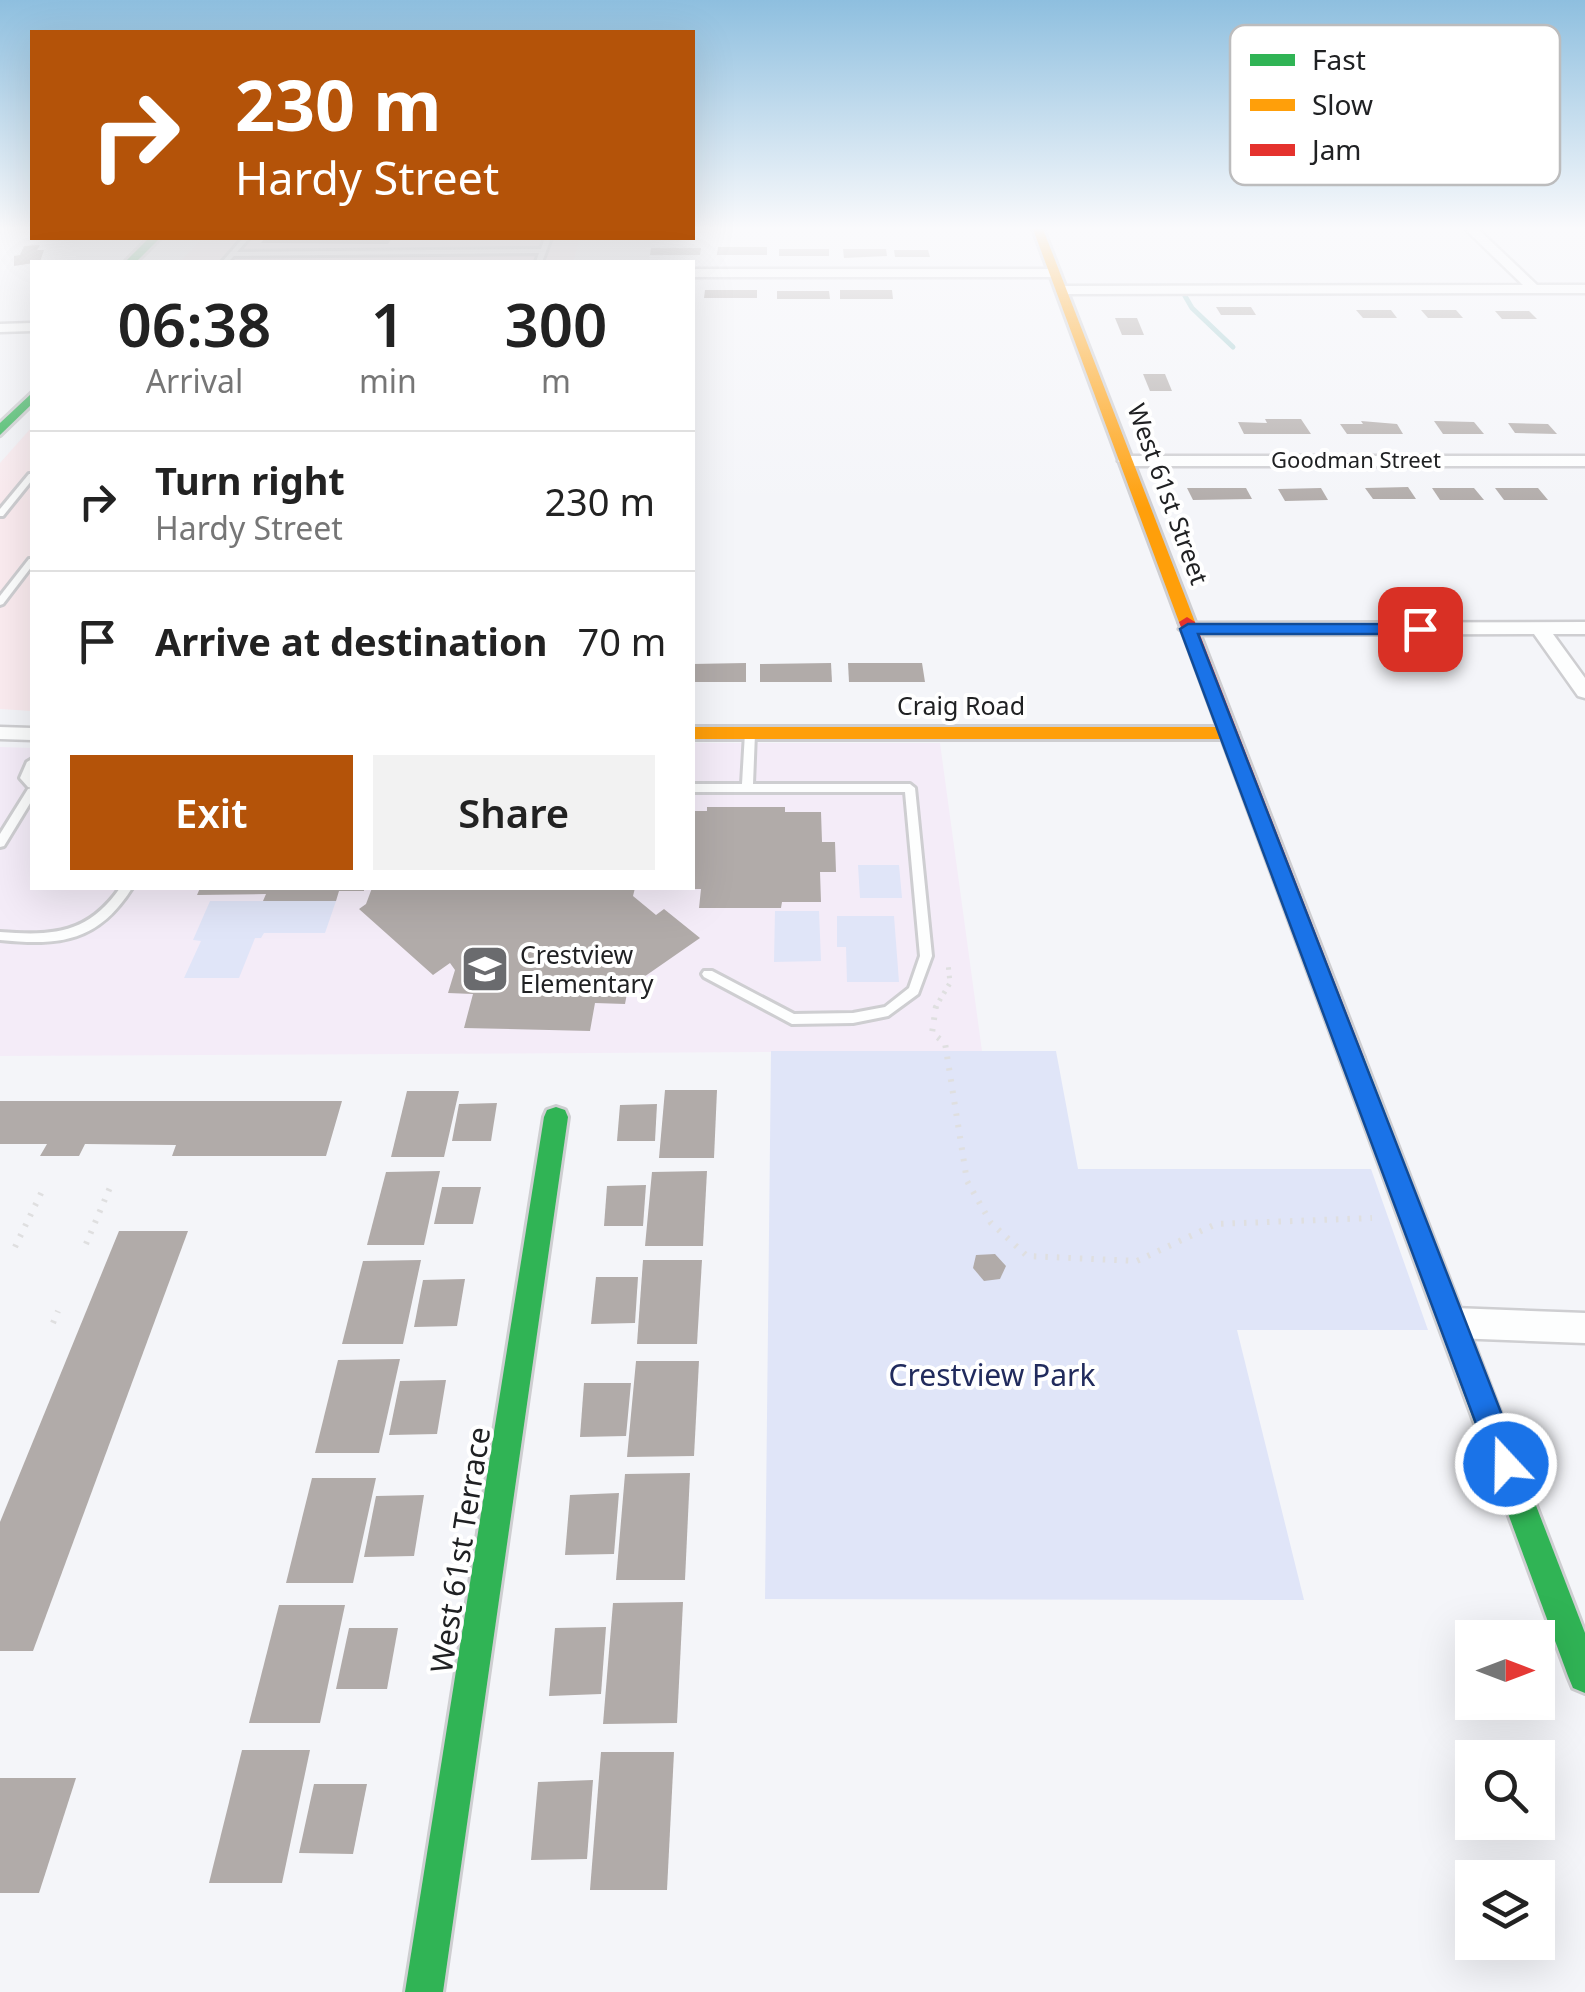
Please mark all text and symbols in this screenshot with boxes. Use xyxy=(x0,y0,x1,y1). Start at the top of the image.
legend xyxy=(1230,25,1560,185)
text: Fast xyxy=(1312,40,1366,78)
text: 230 m xyxy=(235,56,442,152)
icon: right xyxy=(70,70,200,200)
text: Slow xyxy=(1312,85,1373,123)
text: Jam xyxy=(1309,130,1362,168)
text: Hardy Street xyxy=(235,147,499,208)
text: 06:38 xyxy=(118,283,271,365)
text: 1 xyxy=(371,283,405,365)
text: 300 xyxy=(504,283,607,365)
text: Arrival xyxy=(146,359,243,402)
text: min xyxy=(359,359,417,402)
text: m xyxy=(541,359,571,402)
street label: West 61st Street xyxy=(1120,398,1217,589)
street label: Goodman Street xyxy=(1271,444,1441,474)
text: Turn right xyxy=(155,454,345,506)
icon: right xyxy=(70,474,125,529)
text: 230 m xyxy=(544,475,655,527)
text: Hardy Street xyxy=(155,506,343,549)
pin xyxy=(1378,587,1463,672)
icon: arrive xyxy=(1393,602,1448,657)
icon: arrive xyxy=(70,614,125,669)
text: Arrive at destination xyxy=(155,615,547,667)
text: 70 m xyxy=(577,615,666,667)
street label: Craig Road xyxy=(897,688,1025,722)
button: Exit xyxy=(70,755,353,870)
button: Share xyxy=(373,755,655,870)
place label: Crestview Elementary xyxy=(520,937,654,1000)
school or university icon: Crestview Elementary xyxy=(459,943,511,995)
park label: Crestview Park xyxy=(889,1354,1095,1395)
position arrow xyxy=(1454,1412,1558,1516)
street label: West 61st Terrace xyxy=(420,1424,499,1676)
north arrow xyxy=(1455,1620,1555,1720)
map controls xyxy=(1455,1620,1555,1960)
button: search xyxy=(1455,1740,1555,1840)
button: layers xyxy=(1455,1860,1555,1960)

